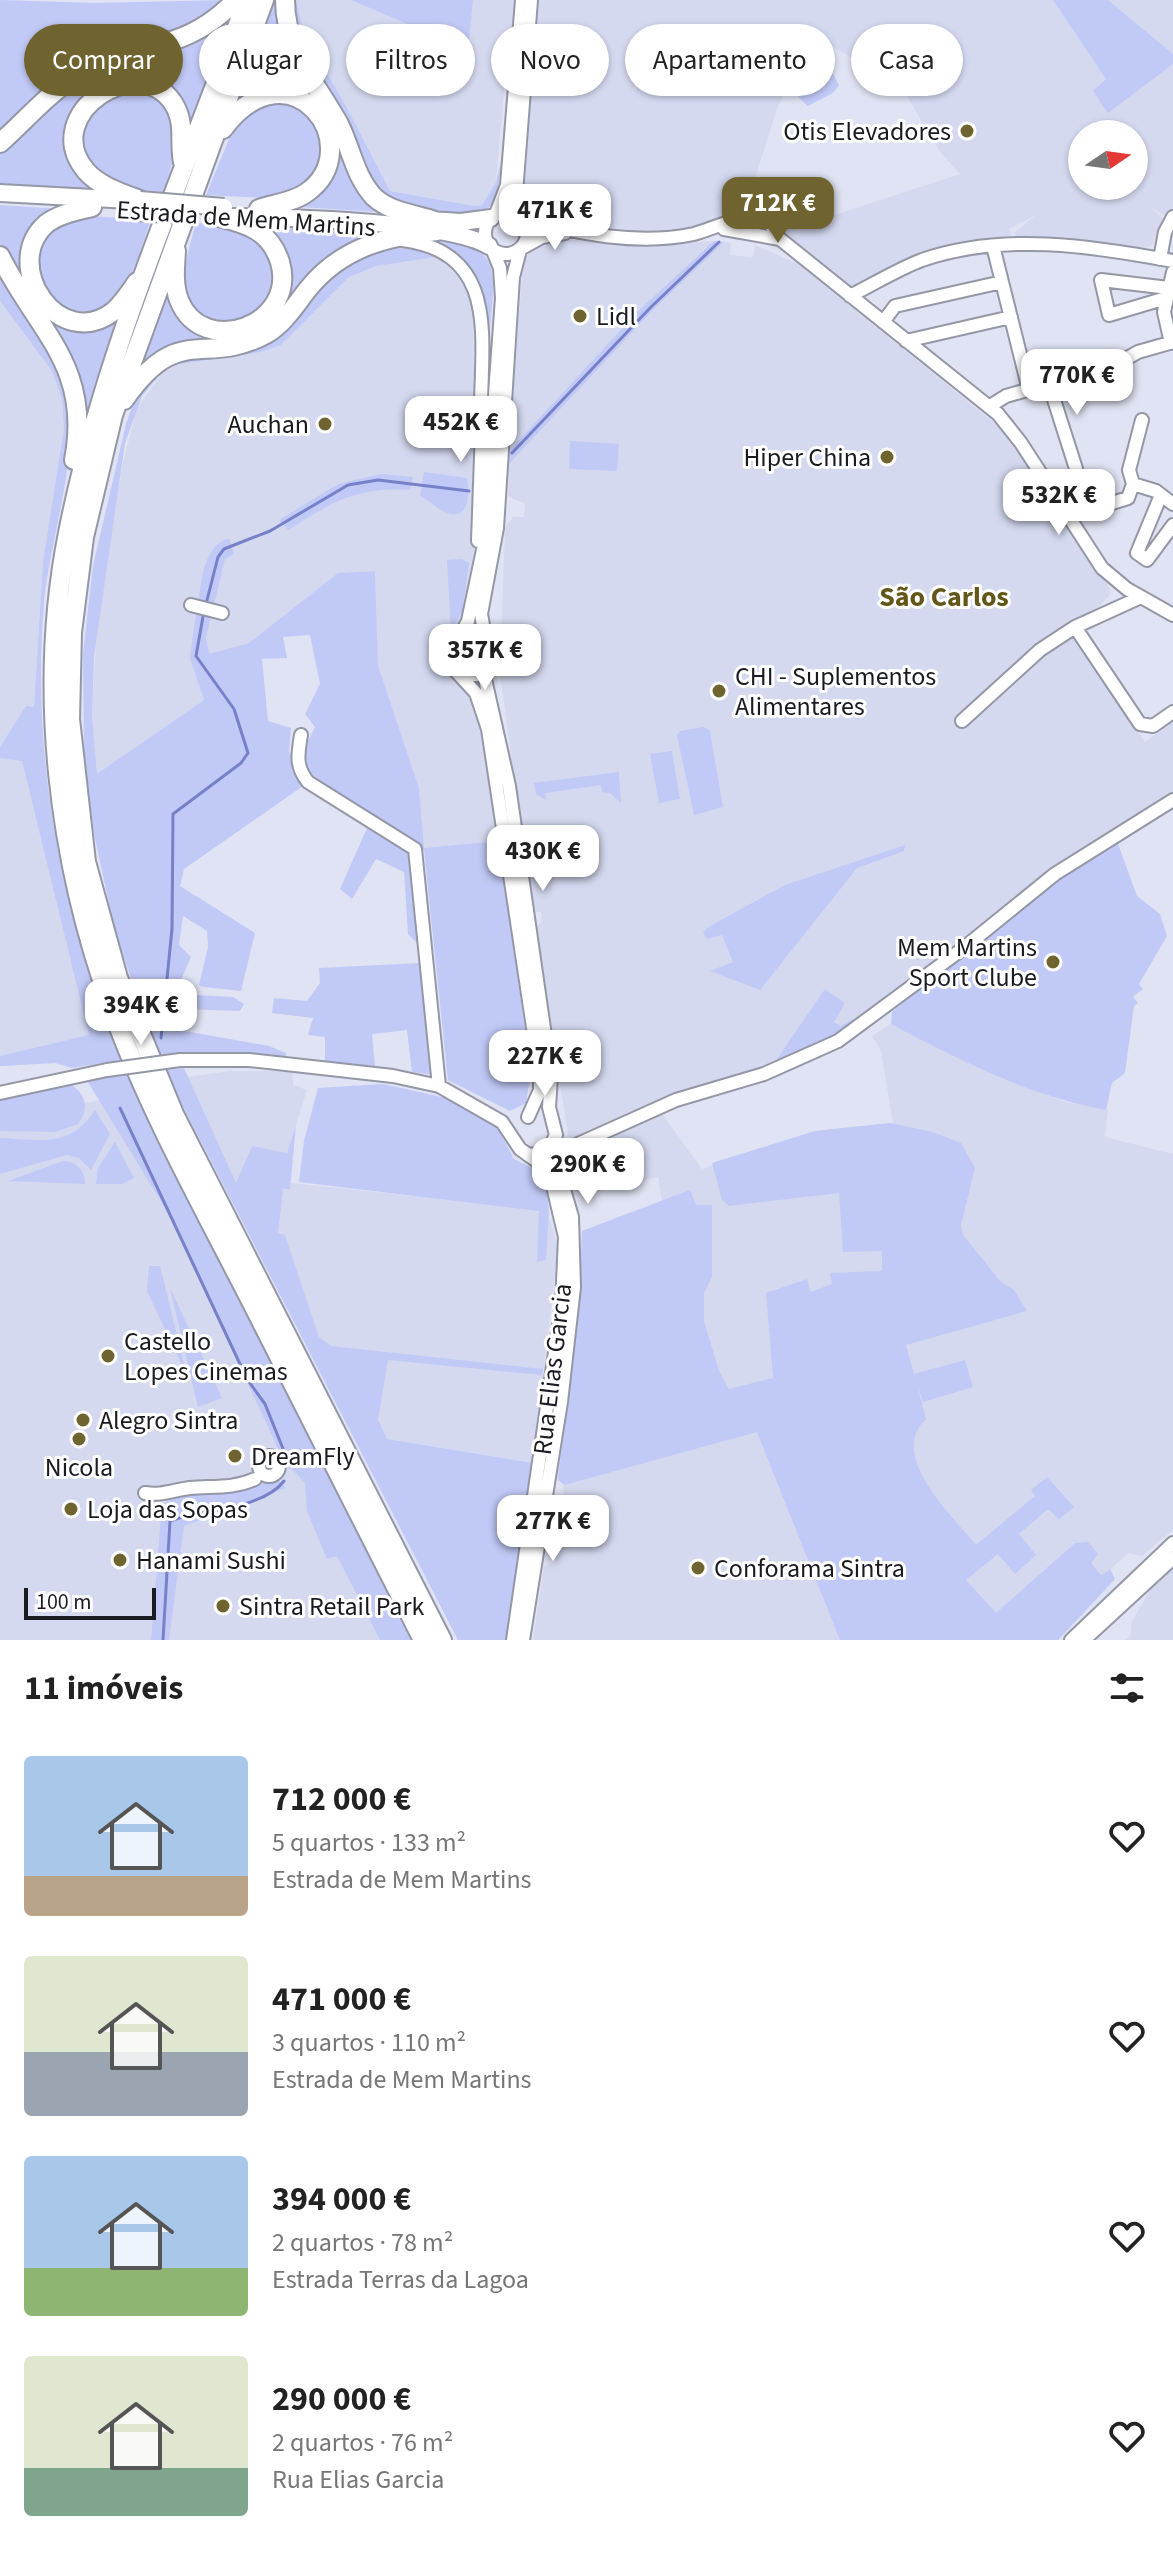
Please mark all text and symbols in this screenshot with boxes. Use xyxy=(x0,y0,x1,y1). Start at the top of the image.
chip: Comprar xyxy=(24,24,183,96)
chip: Alugar xyxy=(199,24,330,96)
chip: Filtros xyxy=(346,24,475,96)
chip: Novo xyxy=(491,24,609,96)
chip: Apartamento xyxy=(625,24,835,96)
chip: Casa xyxy=(851,24,963,96)
place label: Otis Elevadores xyxy=(783,113,951,150)
north arrow xyxy=(1068,120,1148,200)
map controls xyxy=(1068,120,1148,200)
marker: Otis Elevadores xyxy=(958,122,976,140)
pin: 712K € xyxy=(713,177,843,245)
pin: 471K € xyxy=(490,184,620,252)
text: 712K € xyxy=(740,184,816,221)
street label: Estrada de Mem Martins xyxy=(115,191,377,246)
text: 471K € xyxy=(517,191,593,228)
place label: Lidl xyxy=(596,298,636,335)
marker: Lidl xyxy=(571,307,589,325)
pin: 770K € xyxy=(1012,349,1142,417)
text: 770K € xyxy=(1039,356,1115,393)
pin: 452K € xyxy=(396,396,526,464)
text: 452K € xyxy=(423,403,499,440)
place label: Auchan xyxy=(228,406,309,443)
marker: Auchan xyxy=(316,415,334,433)
place label: Hiper China xyxy=(743,439,871,476)
marker: Hiper China xyxy=(878,448,896,466)
pin: 532K € xyxy=(994,469,1124,537)
text: 532K € xyxy=(1021,476,1097,513)
district label: São Carlos xyxy=(879,577,1009,617)
pin: 357K € xyxy=(420,624,550,692)
text: 357K € xyxy=(447,631,523,668)
place label: CHI - Suplementos Alimentares xyxy=(735,658,936,725)
marker: CHI - Suplementos Alimentares xyxy=(710,682,728,700)
pin: 430K € xyxy=(478,825,608,893)
text: 430K € xyxy=(505,832,581,869)
place label: Mem Martins Sport Clube xyxy=(897,929,1037,996)
marker: Mem Martins Sport Clube xyxy=(1044,953,1062,971)
pin: 394K € xyxy=(76,979,206,1047)
text: 394K € xyxy=(103,986,179,1023)
pin: 227K € xyxy=(480,1030,610,1098)
text: 227K € xyxy=(507,1037,583,1074)
pin: 290K € xyxy=(523,1138,653,1206)
text: 290K € xyxy=(550,1145,626,1182)
street label: Rua Elias Garcia xyxy=(524,1281,581,1457)
place label: Castello Lopes Cinemas xyxy=(124,1323,288,1390)
marker: Castello Lopes Cinemas xyxy=(99,1347,117,1365)
place label: Alegro Sintra xyxy=(99,1402,238,1439)
marker: Alegro Sintra xyxy=(74,1411,92,1429)
marker: Nicola xyxy=(70,1430,88,1448)
place label: DreamFly xyxy=(251,1438,355,1475)
marker: DreamFly xyxy=(226,1447,244,1465)
place label: Nicola xyxy=(45,1449,113,1486)
place label: Loja das Sopas xyxy=(87,1491,248,1528)
pin: 277K € xyxy=(488,1495,618,1563)
marker: Loja das Sopas xyxy=(62,1500,80,1518)
text: 277K € xyxy=(515,1502,591,1539)
place label: Hanami Sushi xyxy=(136,1542,286,1579)
place label: Conforama Sintra xyxy=(714,1550,905,1587)
marker: Hanami Sushi xyxy=(111,1551,129,1569)
marker: Conforama Sintra xyxy=(689,1559,707,1577)
scale bar xyxy=(24,1584,156,1620)
text: 100 m xyxy=(36,1586,91,1618)
place label: Sintra Retail Park xyxy=(239,1588,424,1625)
marker: Sintra Retail Park xyxy=(214,1597,232,1615)
text: 11 imóveis xyxy=(24,1664,183,1713)
icon: filters xyxy=(1105,1666,1149,1710)
text: 712 000 € xyxy=(272,1775,411,1824)
icon: home xyxy=(88,1788,184,1884)
icon: heart xyxy=(1105,1814,1149,1858)
text: 5 quartos · 133 m² xyxy=(272,1824,466,1861)
text: Estrada de Mem Martins xyxy=(272,1861,532,1898)
text: 471 000 € xyxy=(272,1975,411,2024)
icon: home xyxy=(88,1988,184,2084)
icon: heart xyxy=(1105,2014,1149,2058)
text: 3 quartos · 110 m² xyxy=(272,2024,466,2061)
text: Estrada de Mem Martins xyxy=(272,2061,532,2098)
text: 394 000 € xyxy=(272,2175,411,2224)
icon: home xyxy=(88,2188,184,2284)
icon: heart xyxy=(1105,2214,1149,2258)
text: 2 quartos · 78 m² xyxy=(272,2224,453,2261)
text: Estrada Terras da Lagoa xyxy=(272,2261,529,2298)
text: 290 000 € xyxy=(272,2375,411,2424)
icon: home xyxy=(88,2388,184,2484)
icon: heart xyxy=(1105,2414,1149,2458)
text: 2 quartos · 76 m² xyxy=(272,2424,453,2461)
text: Rua Elias Garcia xyxy=(272,2461,444,2498)

